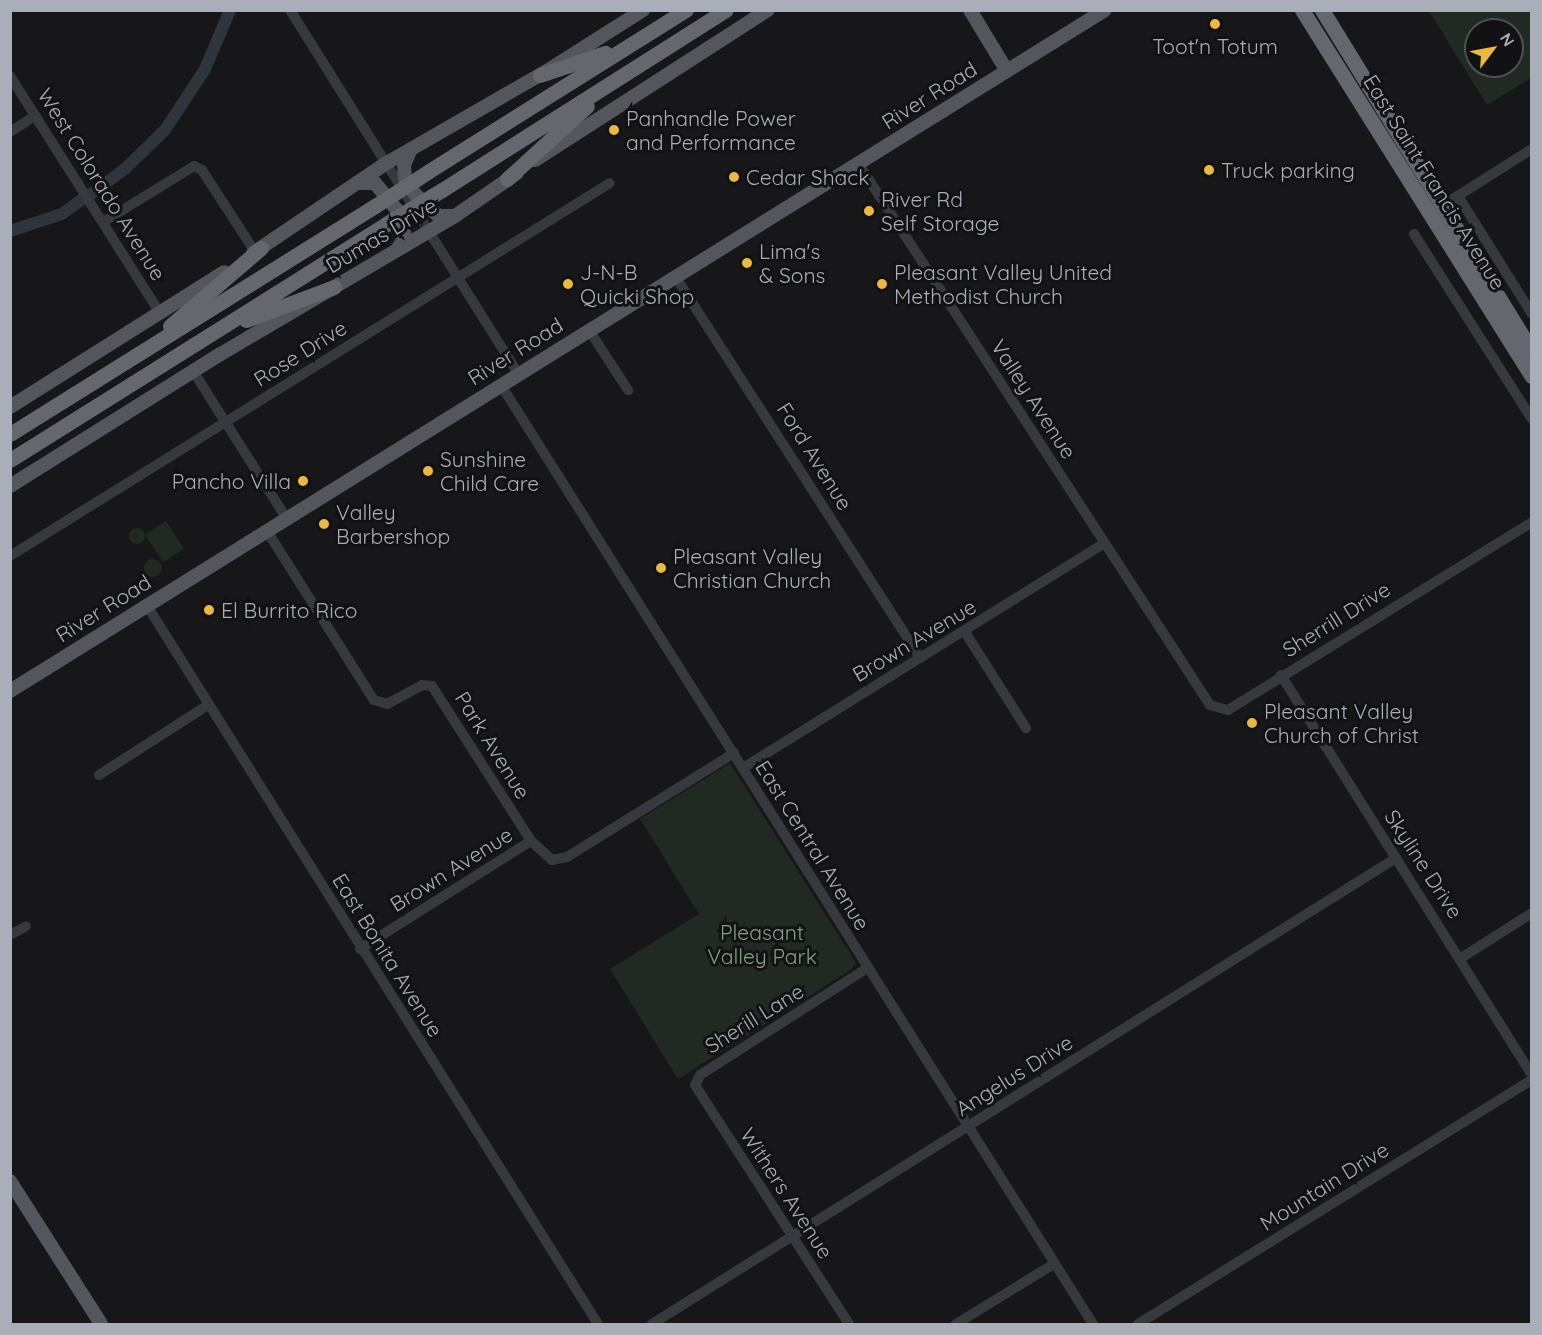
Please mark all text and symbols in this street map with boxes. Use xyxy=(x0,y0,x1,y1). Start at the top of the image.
marker: Toot'n Totum xyxy=(1208,17,1222,31)
north arrow xyxy=(1464,18,1524,78)
text: N xyxy=(1496,29,1519,50)
place label: Toot'n Totum xyxy=(1152,33,1278,59)
street label: River Road xyxy=(877,56,981,134)
street label: East Saint Francis Avenue xyxy=(1358,70,1512,294)
street label: West Colorado Avenue xyxy=(33,83,171,285)
place label: Panhandle Power and Performance xyxy=(626,105,796,155)
marker: Panhandle Power and Performance xyxy=(607,123,621,137)
place label: Truck parking xyxy=(1221,157,1355,183)
marker: Truck parking xyxy=(1202,163,1216,177)
place label: Cedar Shack xyxy=(746,164,869,190)
marker: Cedar Shack xyxy=(727,170,741,184)
place label: River Rd Self Storage xyxy=(881,186,999,236)
street label: Dumas Drive xyxy=(321,192,441,278)
marker: River Rd Self Storage xyxy=(862,204,876,218)
place label: Lima's & Sons xyxy=(759,238,825,288)
marker: Lima's & Sons xyxy=(740,256,754,270)
place label: J-N-B Quicki Shop xyxy=(580,259,694,309)
place label: Pleasant Valley United Methodist Church xyxy=(894,259,1112,309)
marker: J-N-B Quicki Shop xyxy=(561,277,575,291)
marker: Pleasant Valley United Methodist Church xyxy=(875,277,889,291)
street label: River Road xyxy=(463,312,567,390)
street label: Rose Drive xyxy=(249,315,351,391)
street label: Valley Avenue xyxy=(986,335,1082,463)
street label: Ford Avenue xyxy=(772,398,858,514)
place label: Sunshine Child Care xyxy=(440,446,539,496)
marker: Sunshine Child Care xyxy=(421,464,435,478)
place label: Pancho Villa xyxy=(172,468,291,494)
marker: Pancho Villa xyxy=(296,474,310,488)
place label: Valley Barbershop xyxy=(336,499,450,549)
marker: Valley Barbershop xyxy=(317,517,331,531)
place label: Pleasant Valley Christian Church xyxy=(673,543,831,593)
marker: Pleasant Valley Christian Church xyxy=(654,561,668,575)
street label: River Road xyxy=(51,569,155,647)
street label: Sherrill Drive xyxy=(1278,576,1394,662)
street label: Brown Avenue xyxy=(848,593,980,687)
place label: El Burrito Rico xyxy=(221,597,357,623)
marker: El Burrito Rico xyxy=(202,603,216,617)
street label: Park Avenue xyxy=(450,687,536,803)
place label: Pleasant Valley Church of Christ xyxy=(1264,698,1419,748)
marker: Pleasant Valley Church of Christ xyxy=(1245,716,1259,730)
street label: East Central Avenue xyxy=(751,756,875,934)
street label: Skyline Drive xyxy=(1380,805,1468,923)
street label: Brown Avenue xyxy=(385,821,517,917)
street label: East Bonita Avenue xyxy=(328,869,448,1041)
park label: Pleasant Valley Park xyxy=(707,919,817,969)
street label: Sherill Lane xyxy=(700,978,808,1058)
street label: Angelus Drive xyxy=(951,1029,1077,1121)
street label: Withers Avenue xyxy=(735,1123,839,1263)
street label: Mountain Drive xyxy=(1255,1136,1393,1236)

